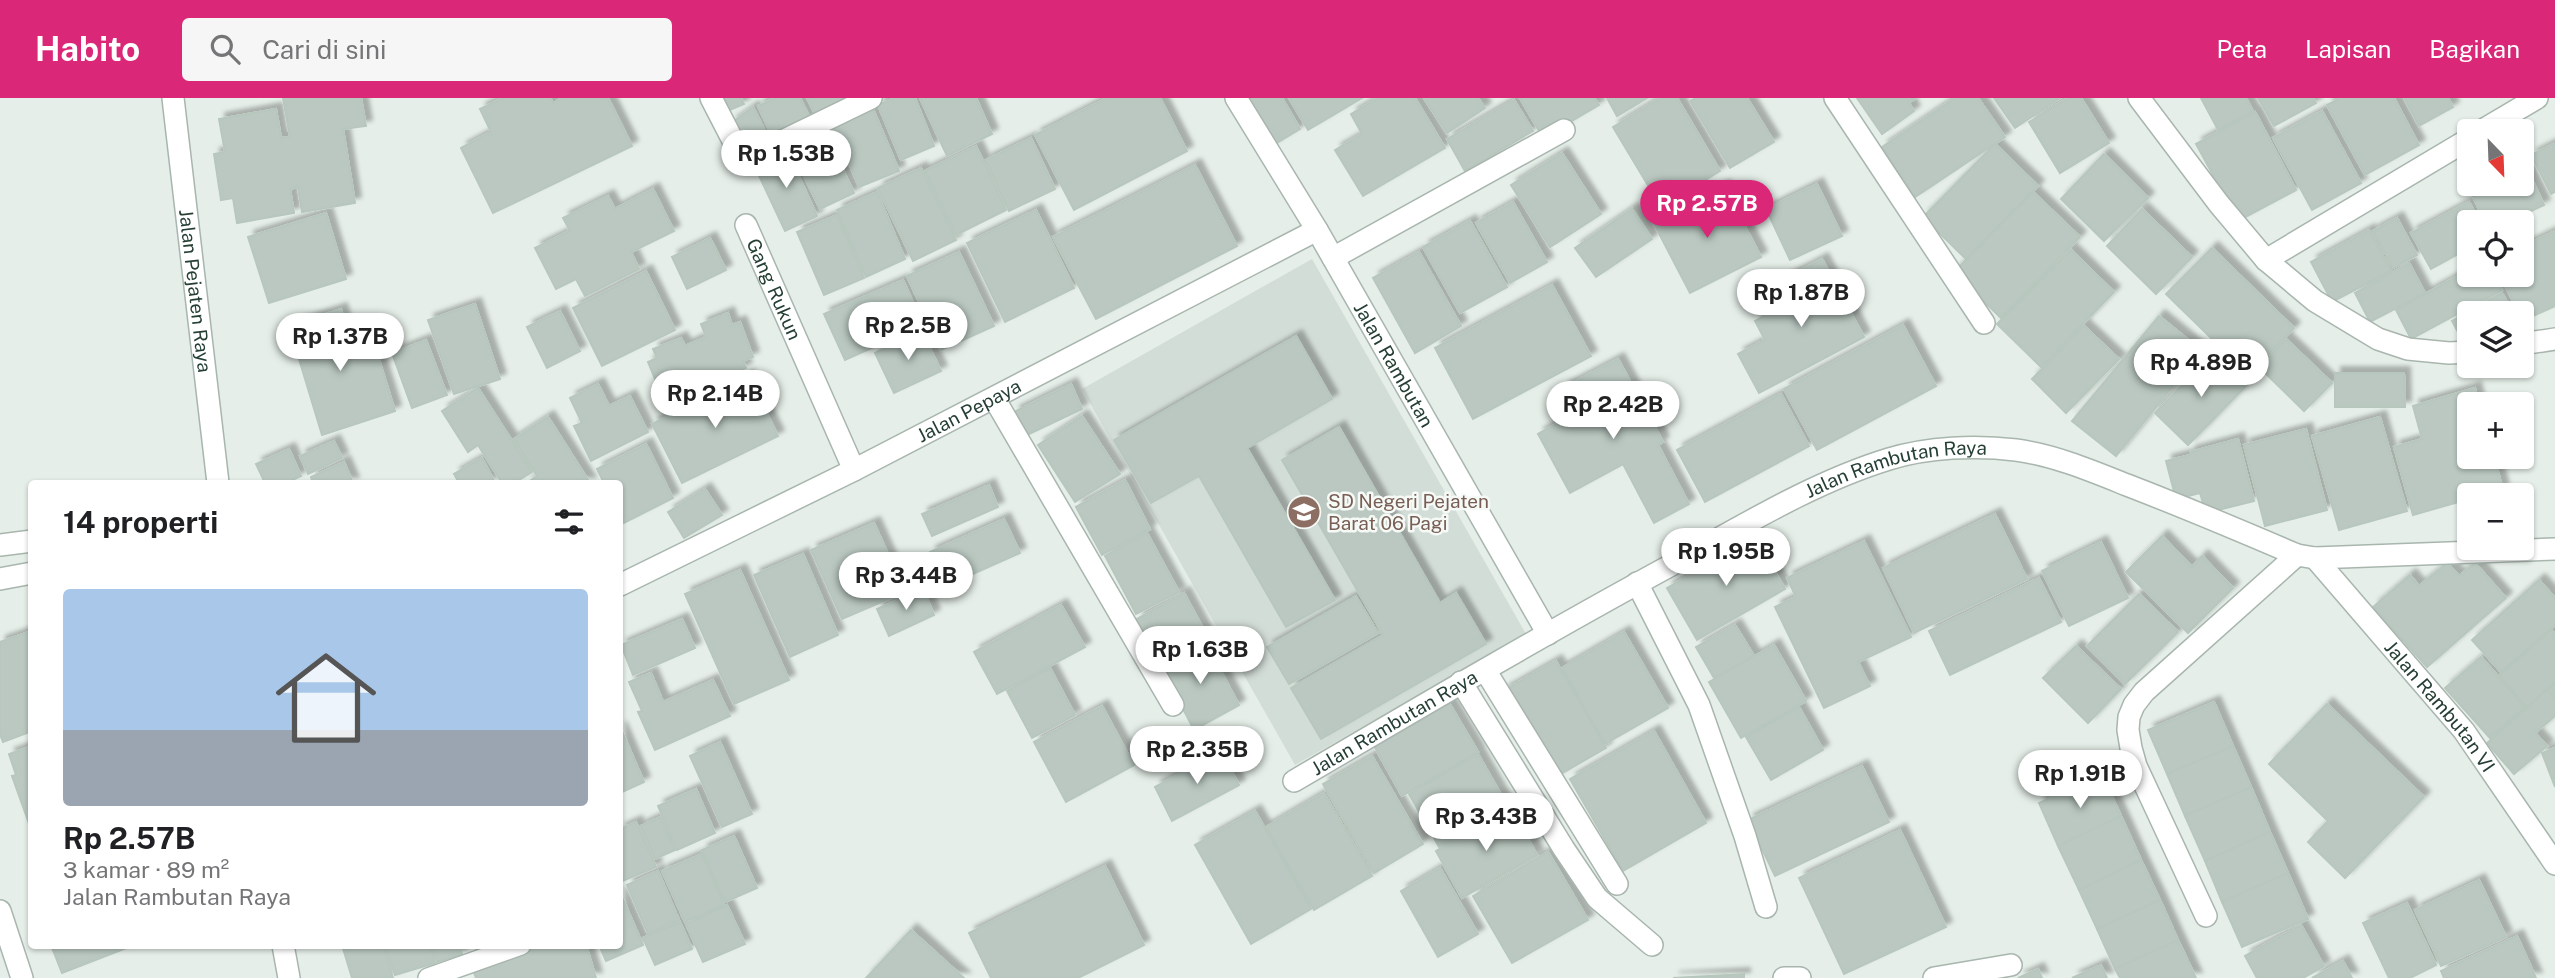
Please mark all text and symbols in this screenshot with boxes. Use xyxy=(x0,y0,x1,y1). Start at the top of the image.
search box xyxy=(182,18,672,81)
text: Habito xyxy=(35,30,140,68)
icon: search xyxy=(206,30,244,68)
text: Cari di sini xyxy=(262,34,386,65)
text: Peta xyxy=(2216,35,2267,63)
text: Lapisan xyxy=(2305,35,2391,63)
text: Bagikan xyxy=(2429,35,2520,63)
north arrow xyxy=(2457,119,2534,196)
map controls xyxy=(2457,119,2534,560)
pin: Rp 1.53B xyxy=(714,130,858,190)
text: Rp 1.53B xyxy=(737,139,835,166)
pin: Rp 2.57B xyxy=(1635,180,1779,240)
text: Rp 2.57B xyxy=(1656,189,1758,216)
street label: Jalan Pejaten Raya xyxy=(175,208,216,374)
button: locate xyxy=(2457,210,2534,287)
street label: Gang Rukun xyxy=(742,235,806,343)
pin: Rp 1.87B xyxy=(1729,270,1873,329)
text: Rp 1.87B xyxy=(1753,278,1849,305)
street label: Jalan Rambutan xyxy=(1350,298,1438,431)
button: layers xyxy=(2457,301,2534,378)
pin: Rp 2.5B xyxy=(843,302,973,362)
text: Rp 2.5B xyxy=(864,311,952,338)
pin: Rp 1.37B xyxy=(268,314,412,373)
text: Rp 1.37B xyxy=(292,322,388,349)
pin: Rp 4.89B xyxy=(2129,340,2273,399)
text: Rp 4.89B xyxy=(2150,348,2252,375)
pin: Rp 2.14B xyxy=(643,370,787,430)
street label: Jalan Pepaya xyxy=(913,374,1025,447)
text: Rp 2.14B xyxy=(667,379,763,406)
pin: Rp 2.42B xyxy=(1541,382,1685,441)
text: Rp 2.42B xyxy=(1562,390,1664,417)
button: + xyxy=(2457,392,2534,469)
street label: Jalan Rambutan Raya xyxy=(1801,436,1987,502)
button: − xyxy=(2457,483,2534,560)
place label: SD Negeri Pejaten Barat 06 Pagi xyxy=(1328,490,1489,534)
school or university icon: SD Negeri Pejaten Barat 06 Pagi xyxy=(1285,493,1323,531)
icon: filters xyxy=(550,503,588,541)
text: 14 properti xyxy=(63,504,218,540)
pin: Rp 1.95B xyxy=(1654,528,1798,588)
text: Rp 1.95B xyxy=(1677,537,1775,564)
pin: Rp 3.44B xyxy=(834,552,978,612)
text: Rp 3.44B xyxy=(855,561,957,588)
pin: Rp 1.63B xyxy=(1128,626,1272,686)
icon: home xyxy=(263,635,389,761)
text: Rp 1.63B xyxy=(1151,635,1249,662)
street label: Jalan Rambutan VI xyxy=(2380,636,2500,776)
street label: Jalan Rambutan Raya xyxy=(1307,665,1481,779)
pin: Rp 2.35B xyxy=(1125,726,1269,786)
text: Rp 2.35B xyxy=(1146,735,1248,762)
pin: Rp 1.91B xyxy=(2008,750,2152,810)
text: Rp 1.91B xyxy=(2034,759,2126,786)
pin: Rp 3.43B xyxy=(1414,794,1558,853)
text: Rp 3.43B xyxy=(1435,802,1537,829)
text: Rp 2.57B xyxy=(63,820,195,856)
text: 3 kamar · 89 m² xyxy=(63,856,229,883)
text: Jalan Rambutan Raya xyxy=(63,883,291,910)

